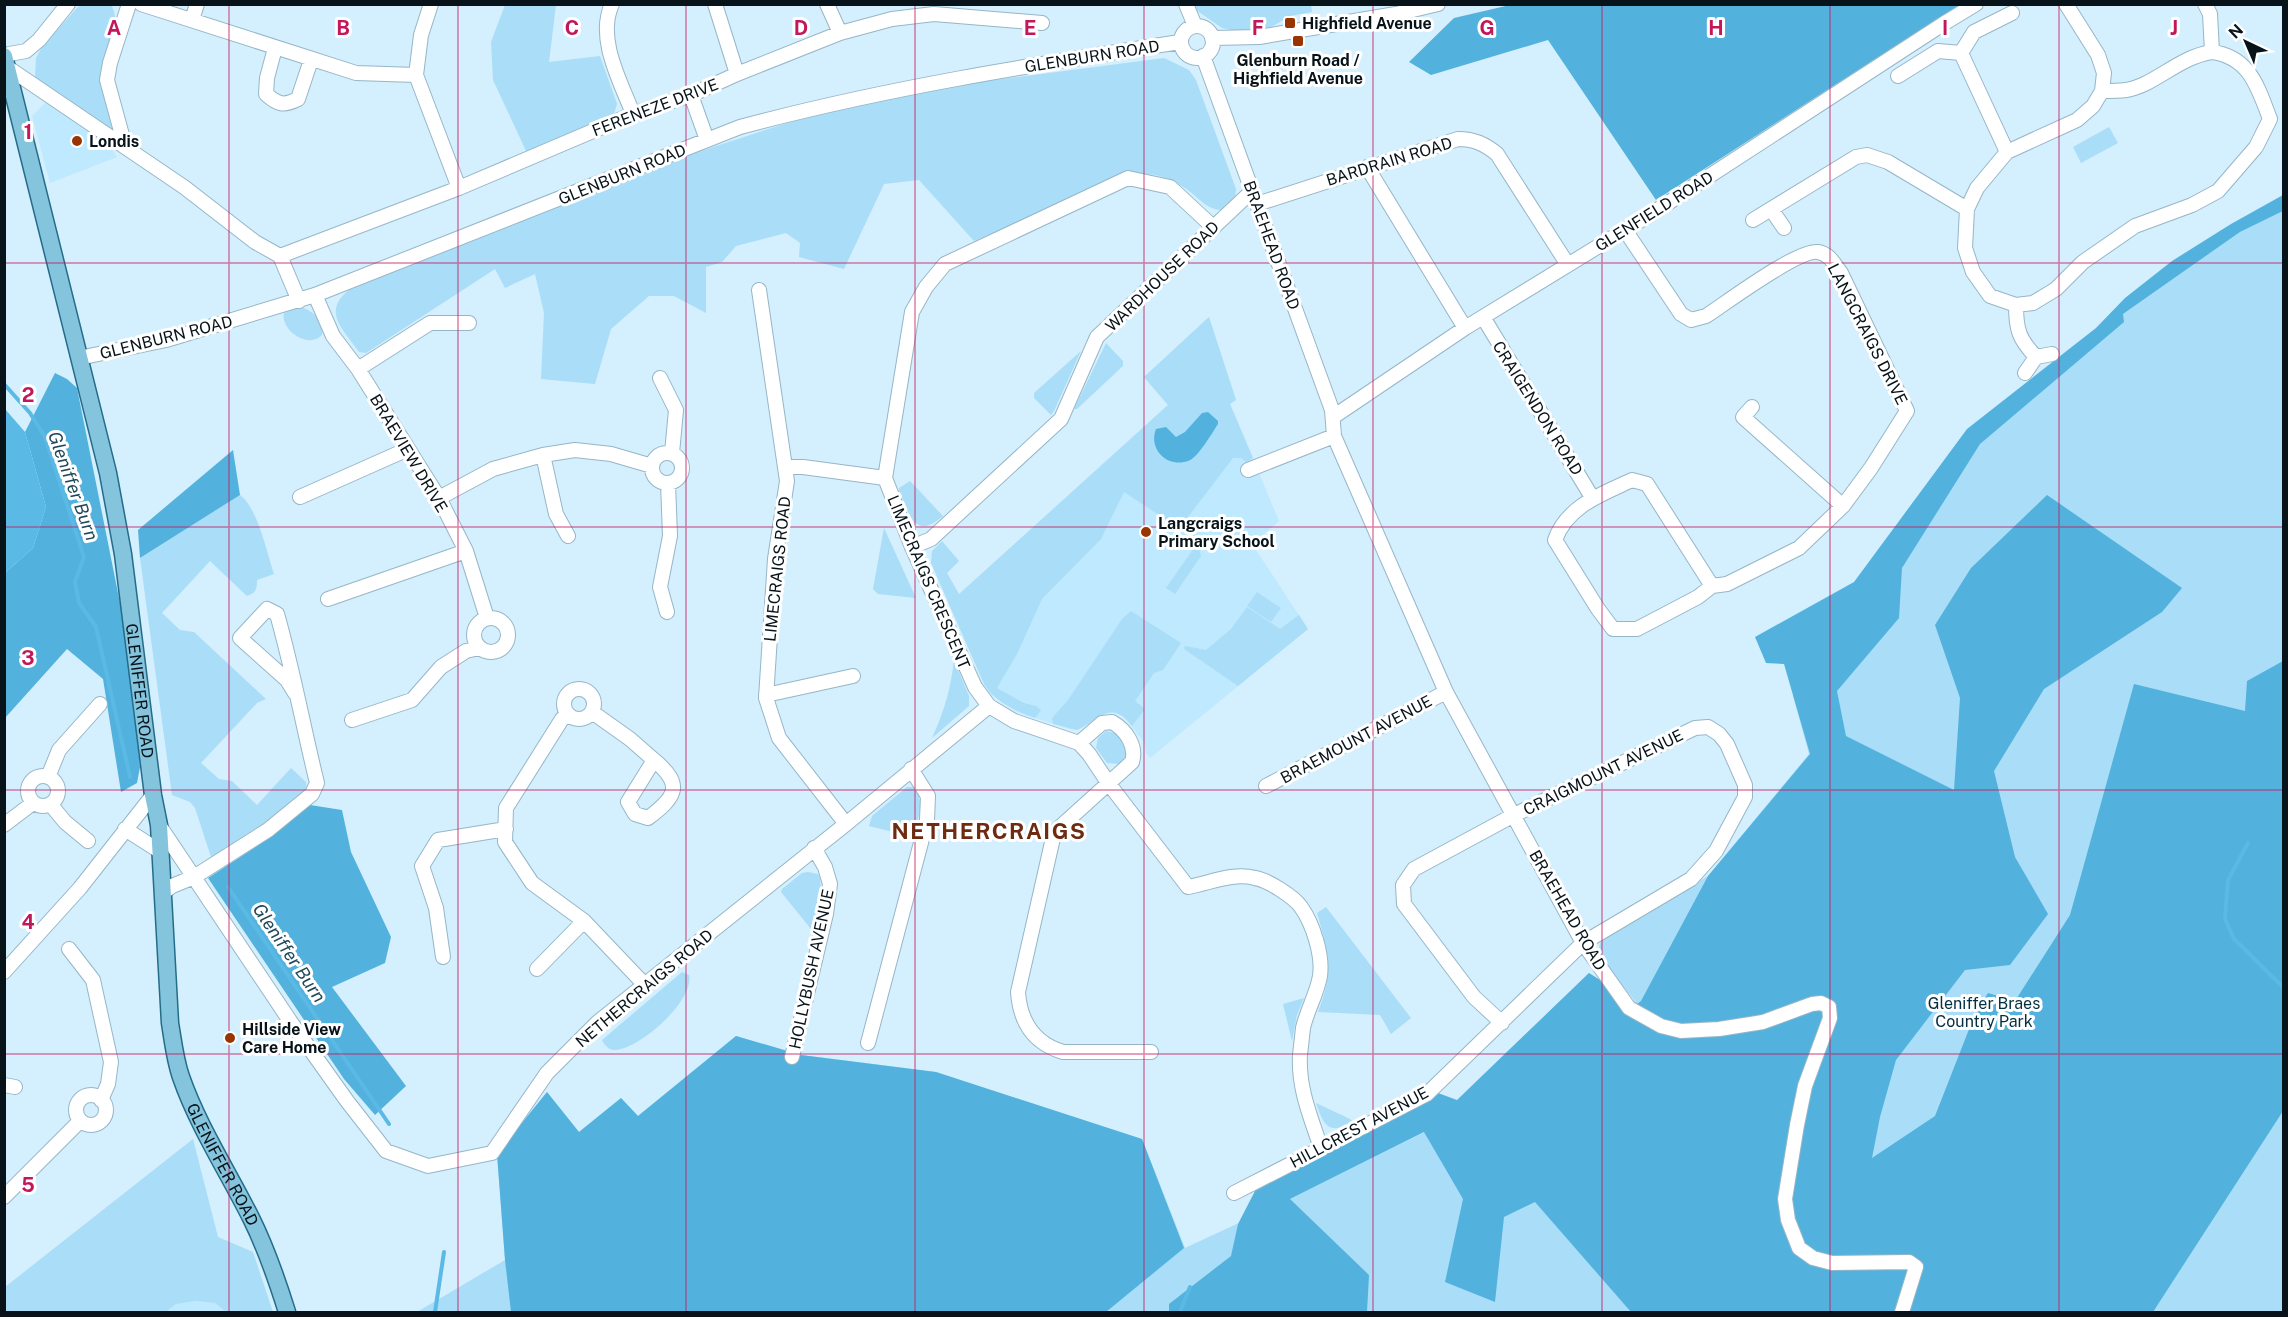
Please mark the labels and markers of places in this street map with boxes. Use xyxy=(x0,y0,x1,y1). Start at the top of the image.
place label: Highfield Avenue xyxy=(1302,14,1432,33)
marker: Highfield Avenue xyxy=(1283,16,1297,30)
marker: Glenburn Road / Highfield Avenue xyxy=(1291,34,1305,48)
place label: Glenburn Road / Highfield Avenue xyxy=(1233,51,1363,88)
place label: Londis xyxy=(89,132,139,151)
marker: Londis xyxy=(70,134,84,148)
place label: Langcraigs Primary School xyxy=(1158,514,1275,551)
marker: Langcraigs Primary School xyxy=(1139,525,1153,539)
place label: Hillside View Care Home xyxy=(242,1020,341,1057)
marker: Hillside View Care Home xyxy=(223,1031,237,1045)

